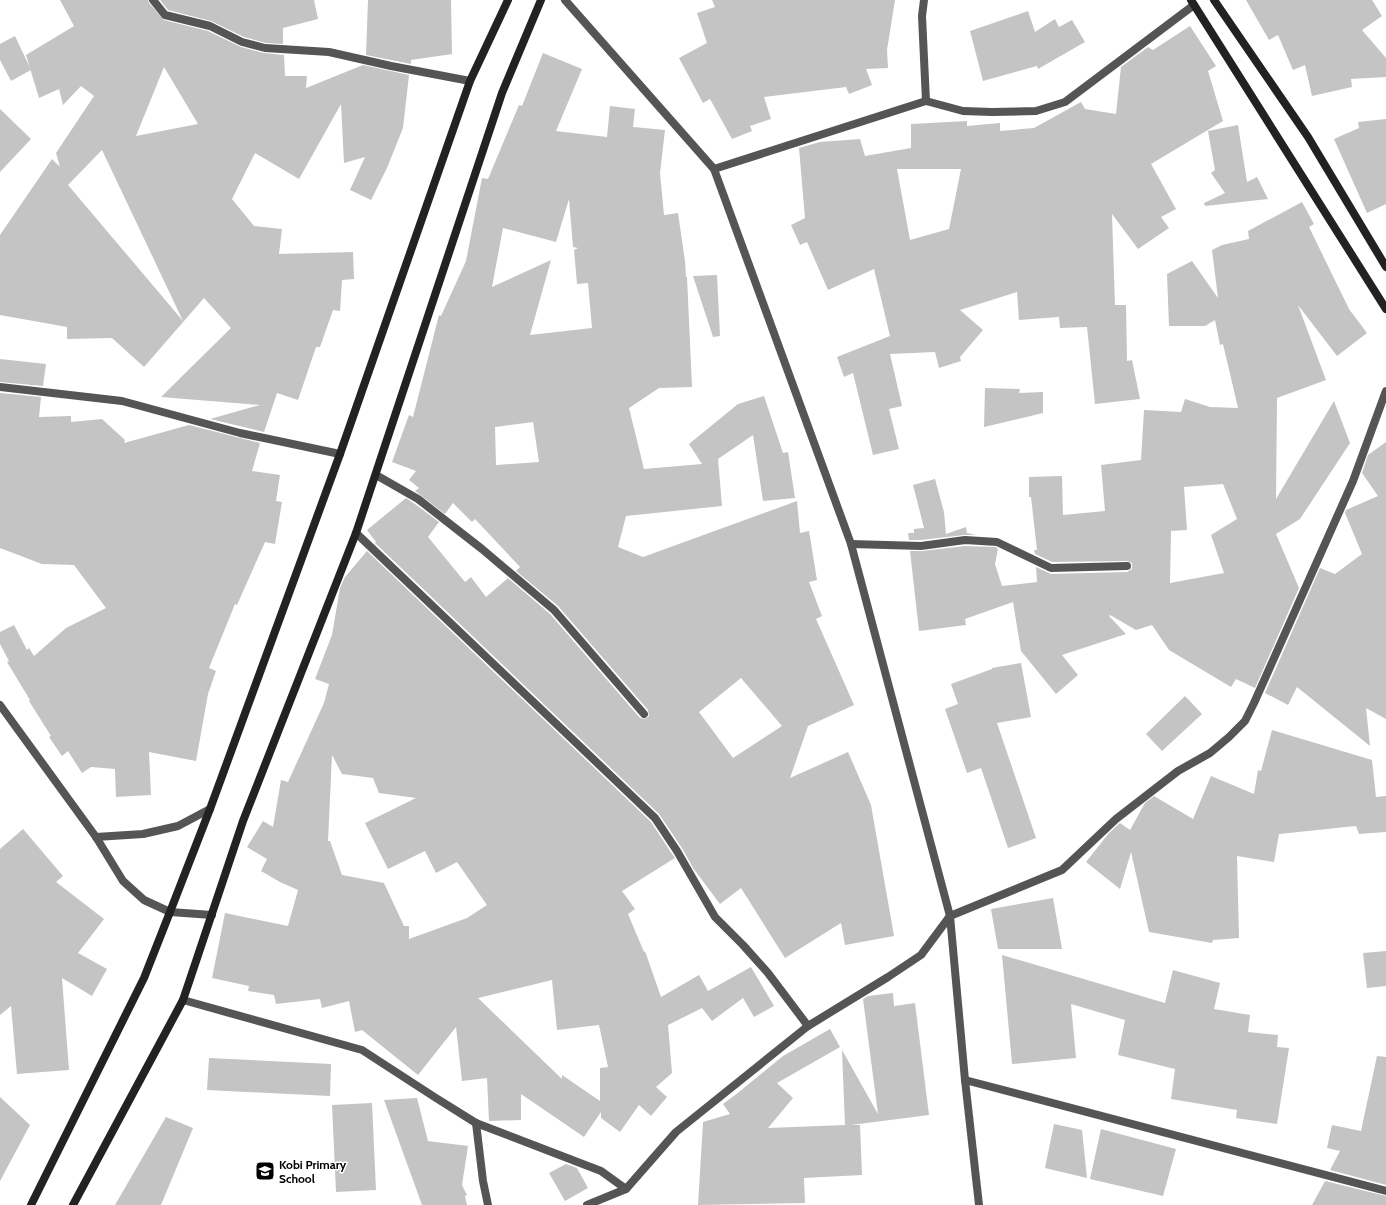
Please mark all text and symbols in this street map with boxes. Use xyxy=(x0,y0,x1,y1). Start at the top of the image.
place label: Kobi Primary School xyxy=(279,1157,347,1186)
school or university icon: Kobi Primary School xyxy=(254,1160,276,1182)

